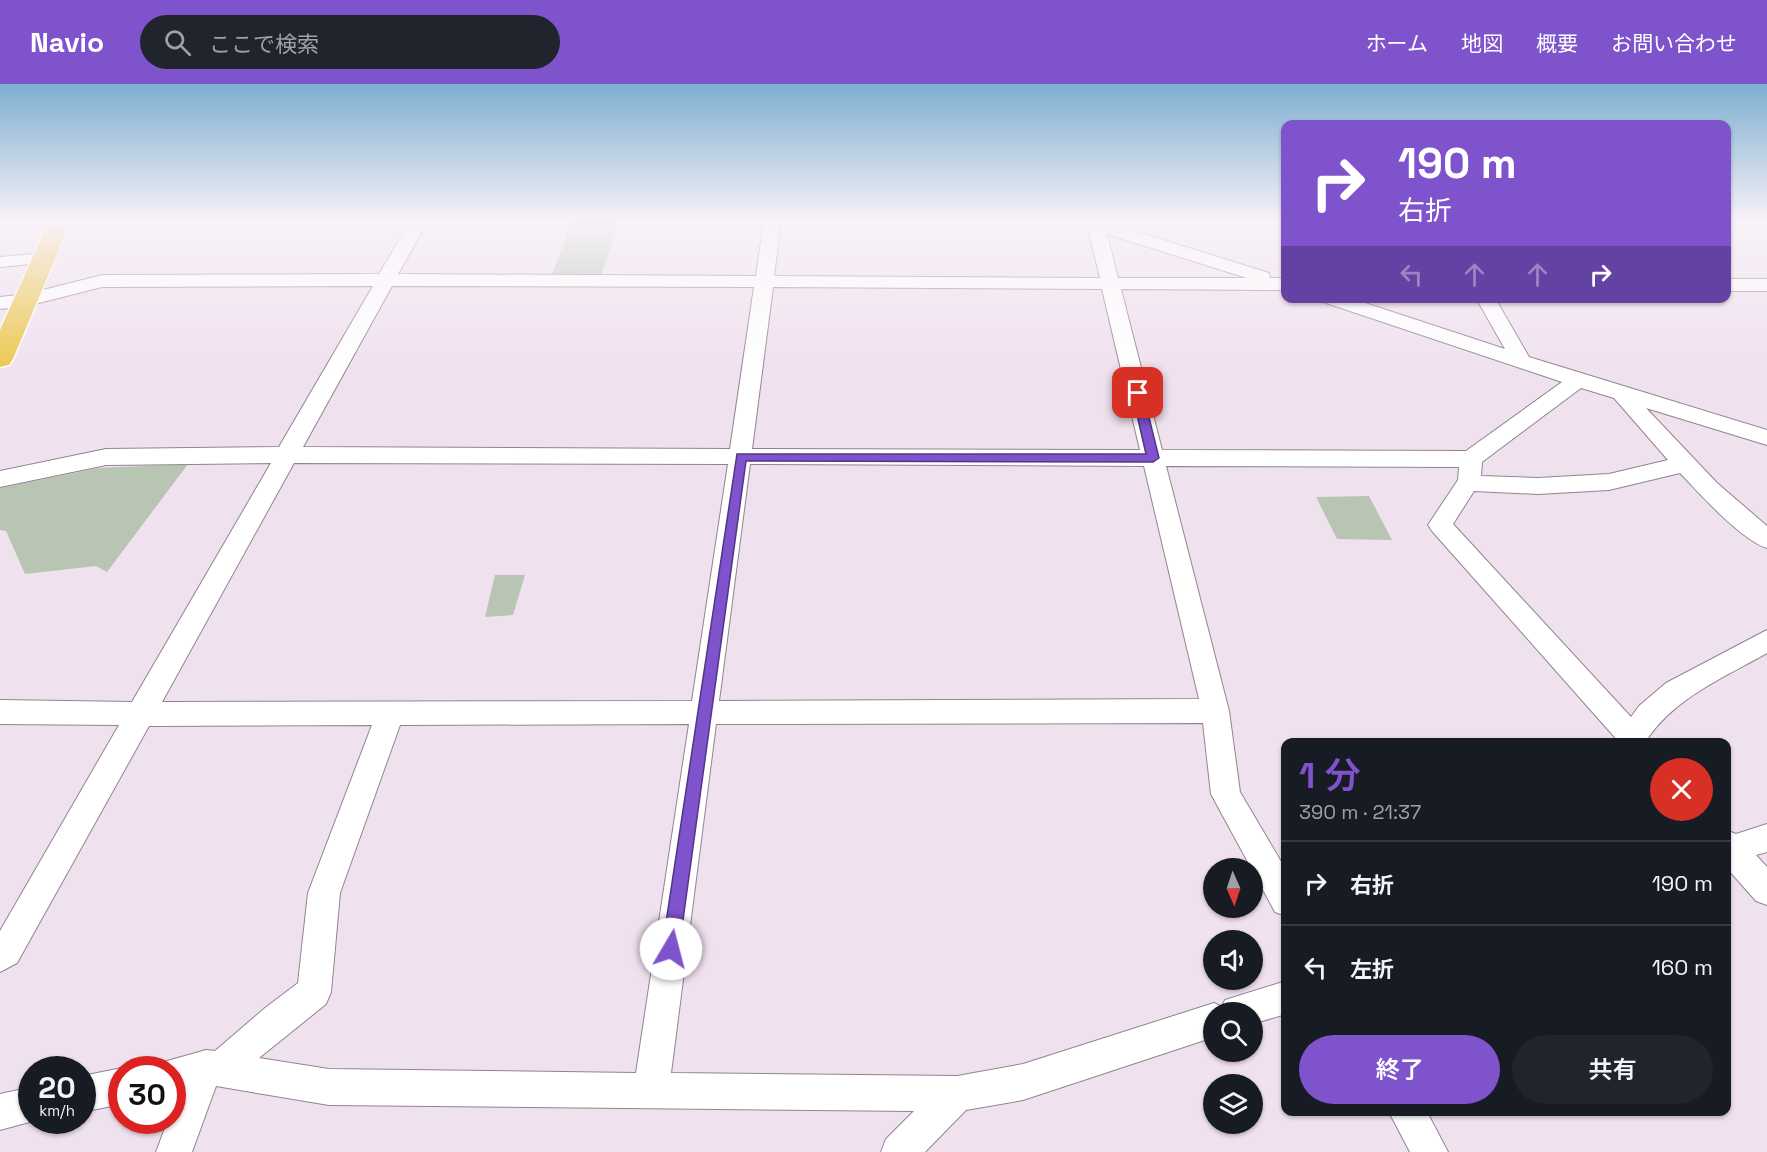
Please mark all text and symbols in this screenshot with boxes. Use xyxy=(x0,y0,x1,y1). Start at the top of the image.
search box xyxy=(140,15,560,69)
text: Navio xyxy=(30,24,104,60)
icon: search xyxy=(161,26,194,59)
text: ここで検索 xyxy=(209,30,319,58)
text: ホーム xyxy=(1366,30,1428,57)
text: 地図 xyxy=(1461,30,1503,57)
text: 概要 xyxy=(1536,30,1578,57)
text: お問い合わせ xyxy=(1611,30,1737,57)
text: 190 m xyxy=(1398,137,1517,190)
icon: right xyxy=(1299,144,1377,222)
text: 右折 xyxy=(1398,193,1452,228)
icon: left xyxy=(1395,258,1428,291)
icon: ahead xyxy=(1458,258,1491,291)
icon: ahead xyxy=(1521,258,1554,291)
icon: right xyxy=(1584,258,1617,291)
pin xyxy=(1112,367,1163,418)
icon: arrive xyxy=(1121,376,1154,409)
text: 1 分 xyxy=(1299,753,1360,799)
button: close xyxy=(1650,758,1713,821)
text: 390 m · 21:37 xyxy=(1299,799,1421,825)
north arrow xyxy=(1203,858,1263,918)
map controls xyxy=(1203,858,1263,1134)
icon: right xyxy=(1299,867,1332,900)
text: 190 m xyxy=(1652,869,1713,897)
text: 右折 xyxy=(1350,871,1394,899)
position arrow xyxy=(639,917,703,981)
button: sound xyxy=(1203,930,1263,990)
icon: left xyxy=(1299,951,1332,984)
text: 160 m xyxy=(1652,953,1713,981)
text: 左折 xyxy=(1350,955,1394,983)
button: search xyxy=(1203,1002,1263,1062)
button: 終了 xyxy=(1299,1035,1500,1104)
button: 共有 xyxy=(1512,1035,1713,1104)
speed limit sign: 30 xyxy=(108,1056,186,1134)
text: 20 xyxy=(38,1068,76,1107)
button: layers xyxy=(1203,1074,1263,1134)
text: km/h xyxy=(39,1101,75,1120)

